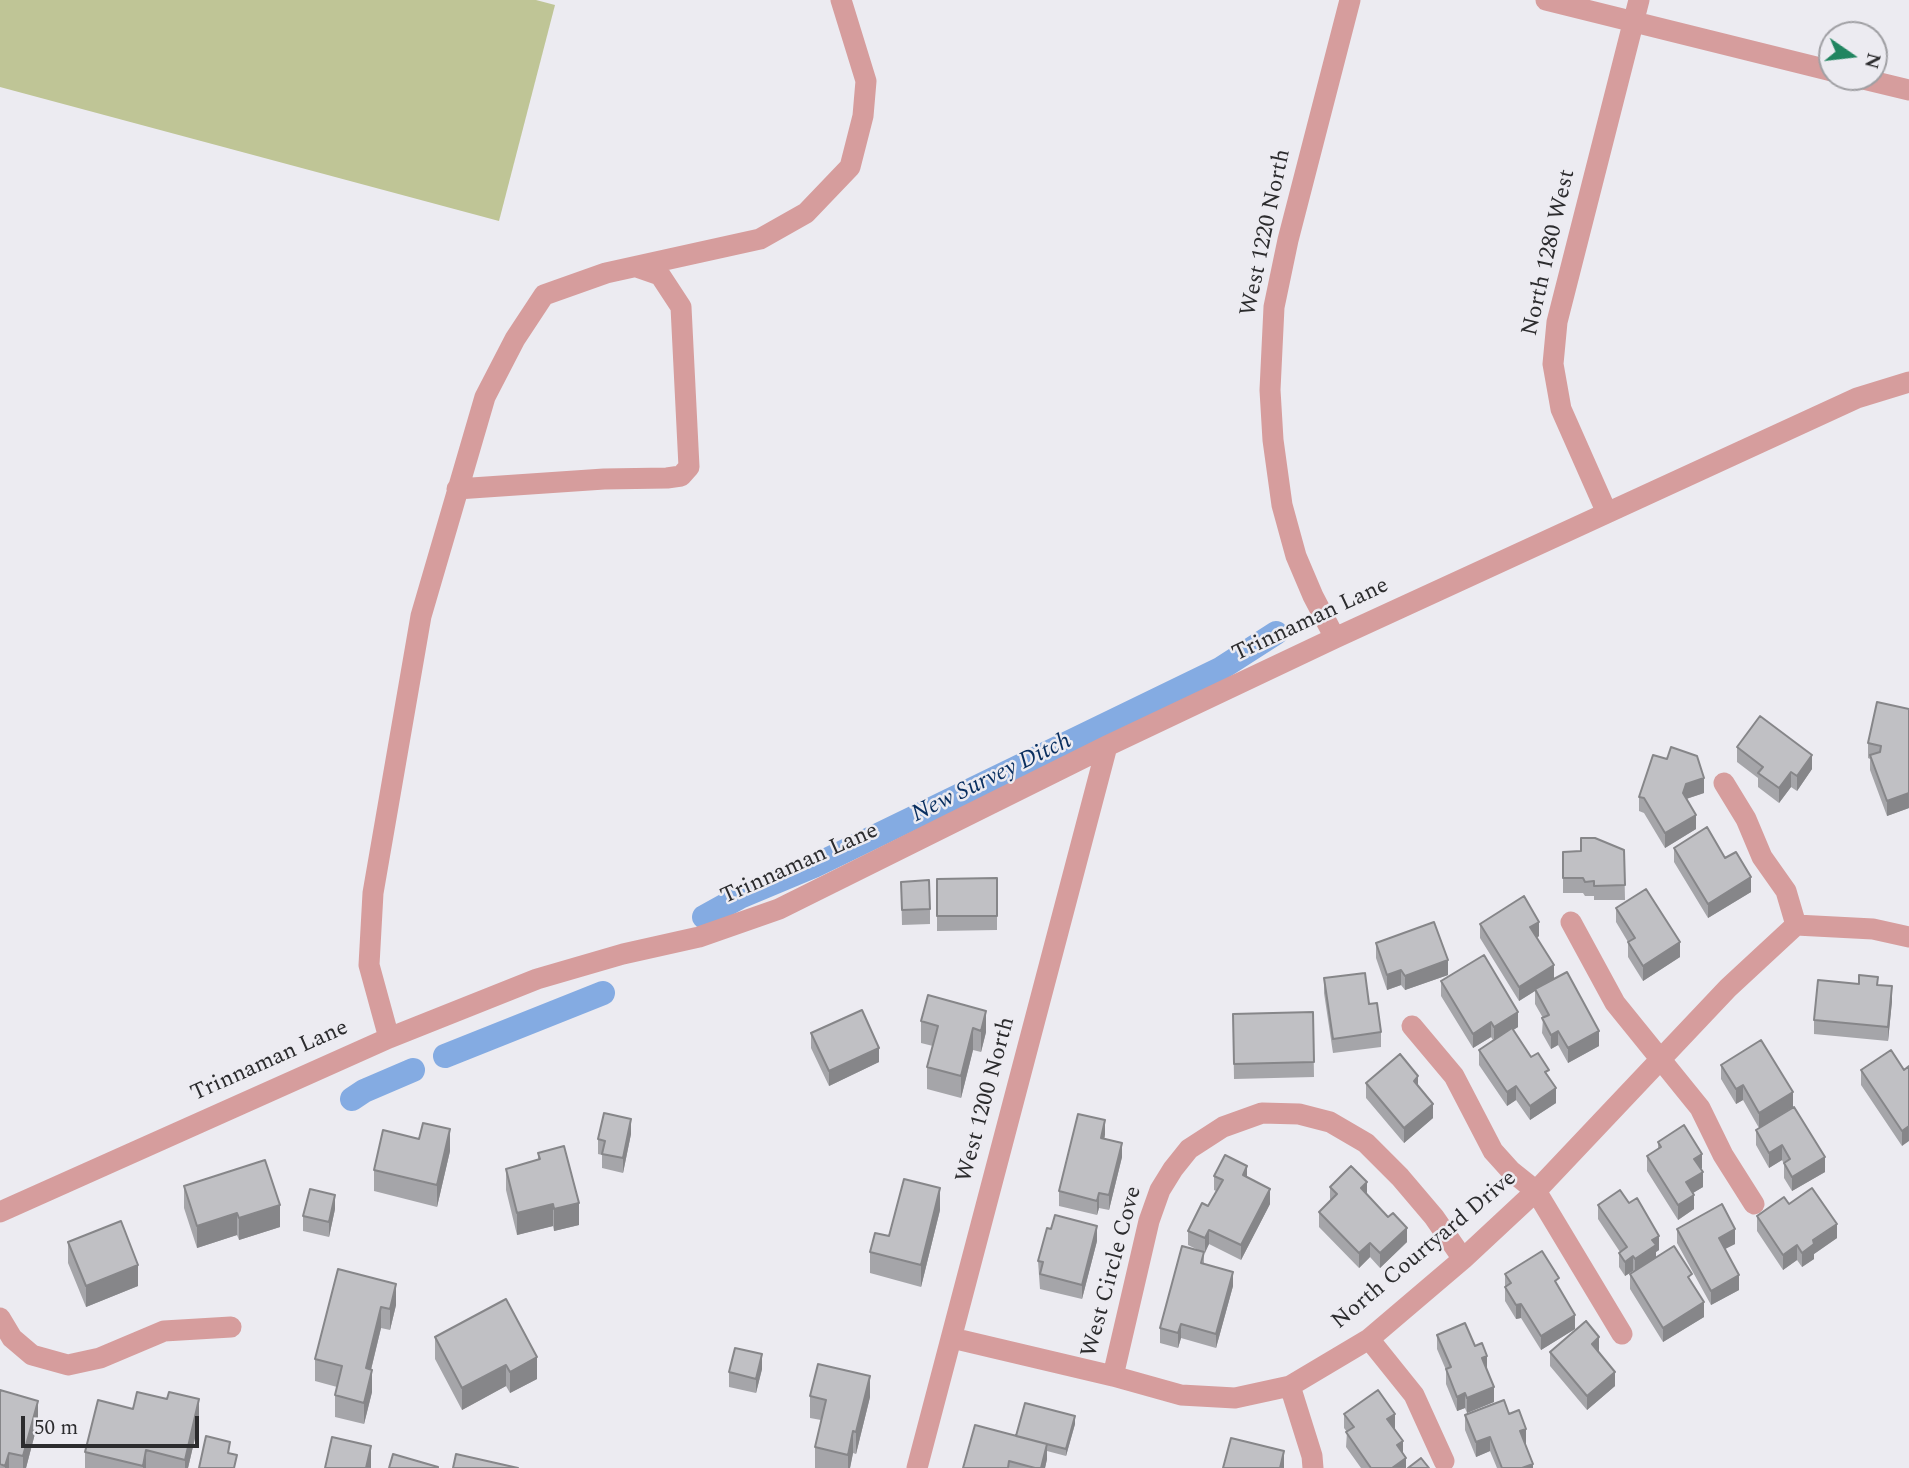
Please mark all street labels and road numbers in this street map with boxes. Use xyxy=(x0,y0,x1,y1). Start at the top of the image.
street label: West 1220 North xyxy=(1236,147,1298,319)
street label: North 1280 West xyxy=(1517,167,1583,339)
street label: Trinnaman Lane xyxy=(1228,573,1394,669)
street label: Trinnaman Lane xyxy=(717,818,883,912)
street label: West 1200 North xyxy=(952,1014,1022,1186)
street label: Trinnaman Lane xyxy=(187,1015,353,1109)
street label: North Courtyard Drive xyxy=(1327,1166,1523,1336)
street label: West Circle Cove xyxy=(1077,1184,1149,1360)

